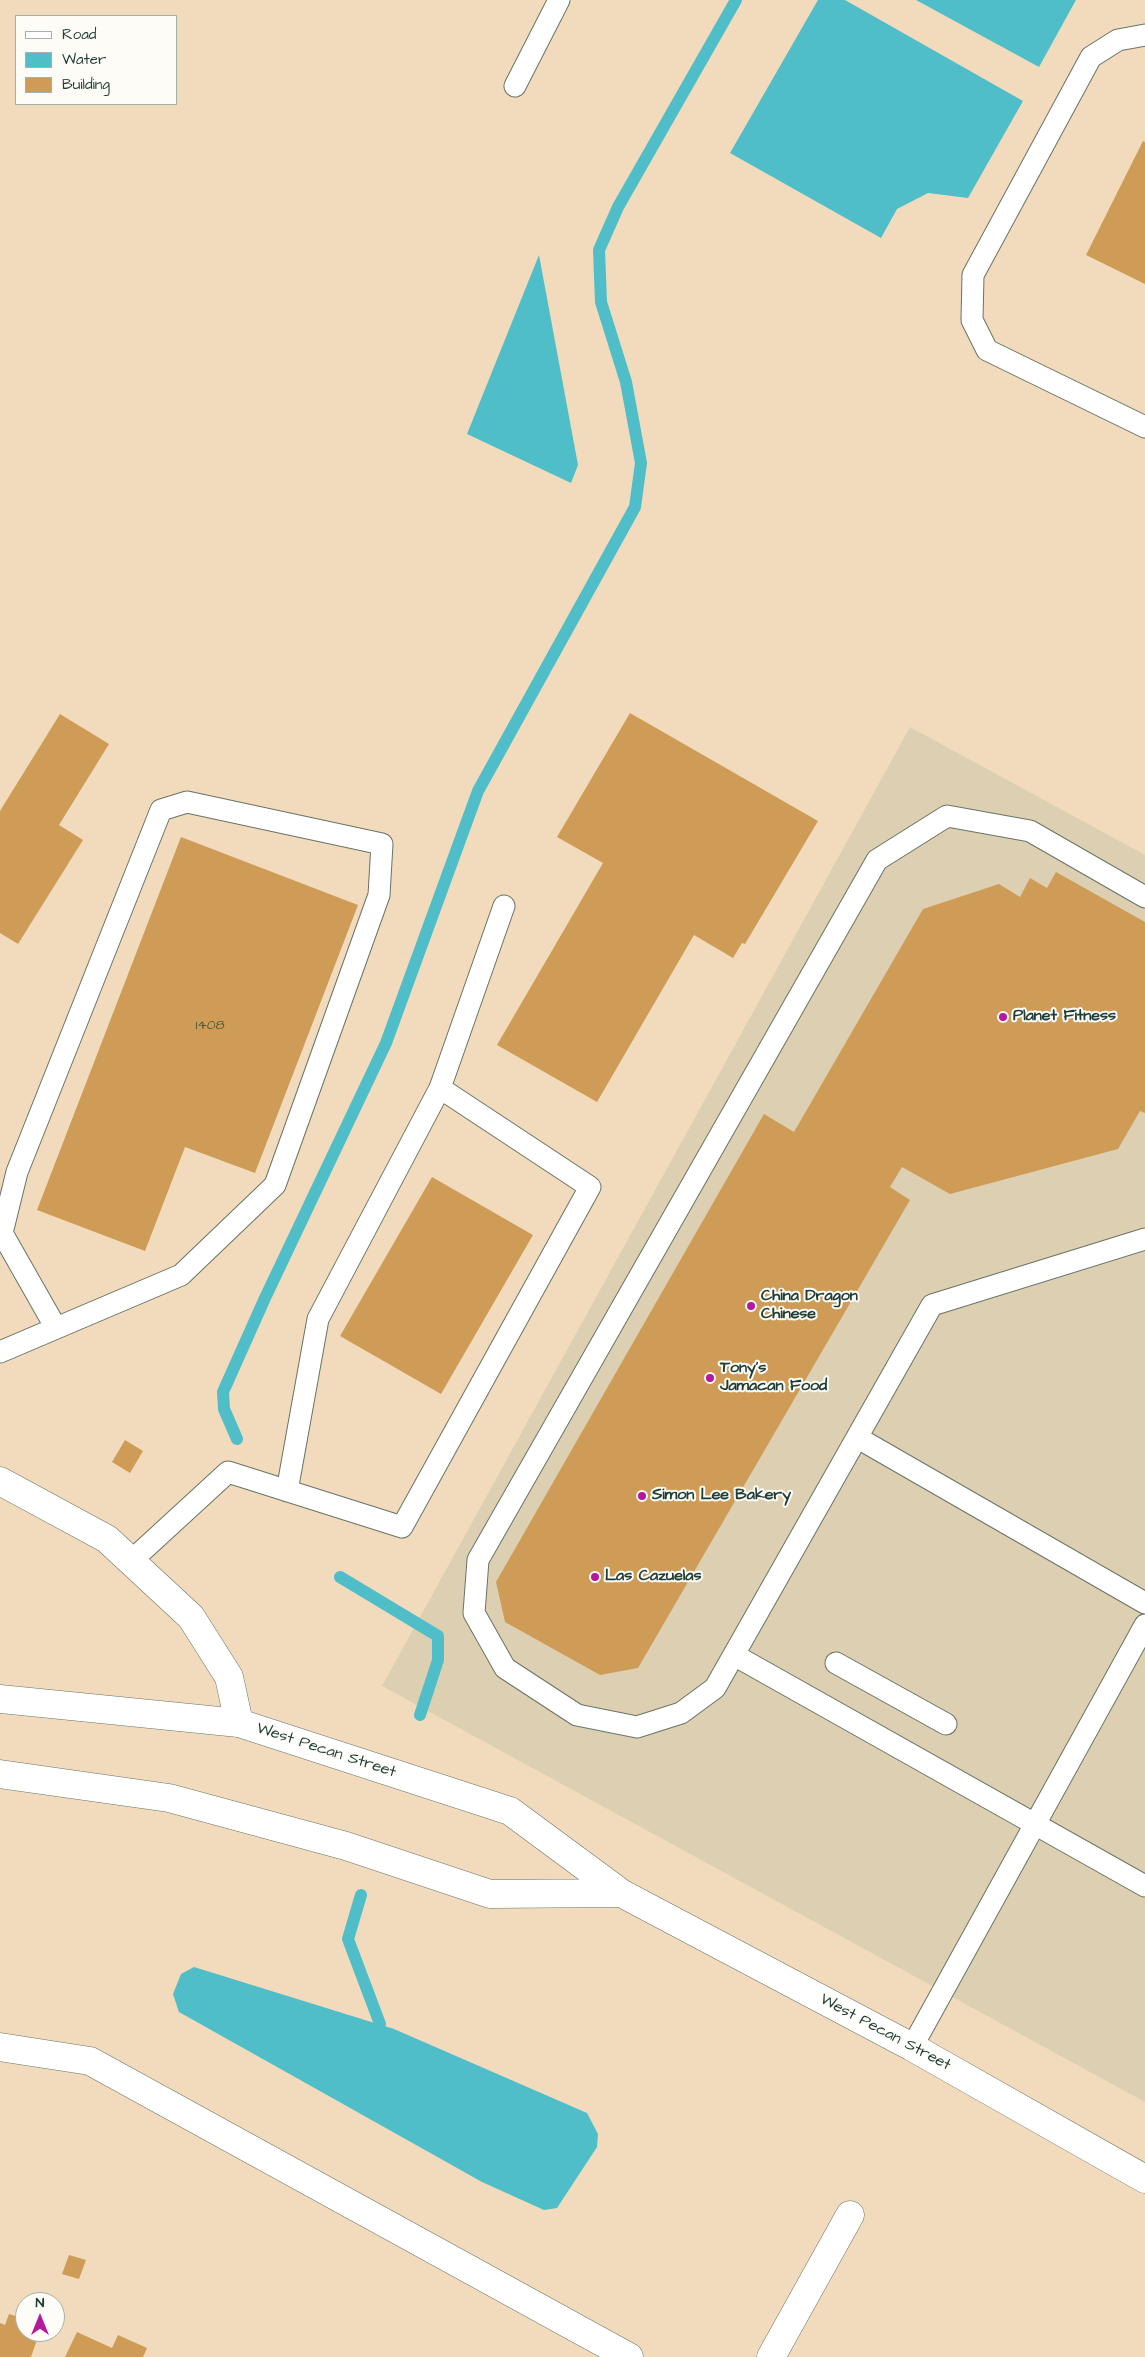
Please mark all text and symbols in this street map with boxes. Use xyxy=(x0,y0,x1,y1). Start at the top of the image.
legend xyxy=(15,15,178,105)
text: Road xyxy=(62,24,96,45)
text: Water xyxy=(62,49,106,70)
text: Building xyxy=(62,74,110,95)
place label: Planet Fitness xyxy=(1013,1007,1116,1027)
marker: Planet Fitness xyxy=(997,1011,1009,1023)
house number: 1408 xyxy=(195,1018,225,1034)
place label: China Dragon Chinese xyxy=(761,1287,858,1325)
marker: China Dragon Chinese xyxy=(745,1300,757,1312)
place label: Tony's Jamacan Food xyxy=(720,1359,827,1397)
marker: Tony's Jamacan Food xyxy=(704,1372,716,1384)
place label: Simon Lee Bakery xyxy=(652,1486,791,1506)
marker: Simon Lee Bakery xyxy=(636,1490,648,1502)
place label: Las Cazuelas xyxy=(605,1567,702,1587)
marker: Las Cazuelas xyxy=(589,1571,601,1583)
street label: West Pecan Street xyxy=(254,1719,398,1783)
street label: West Pecan Street xyxy=(816,1990,954,2076)
north arrow xyxy=(15,2292,65,2342)
text: N xyxy=(36,2293,44,2313)

